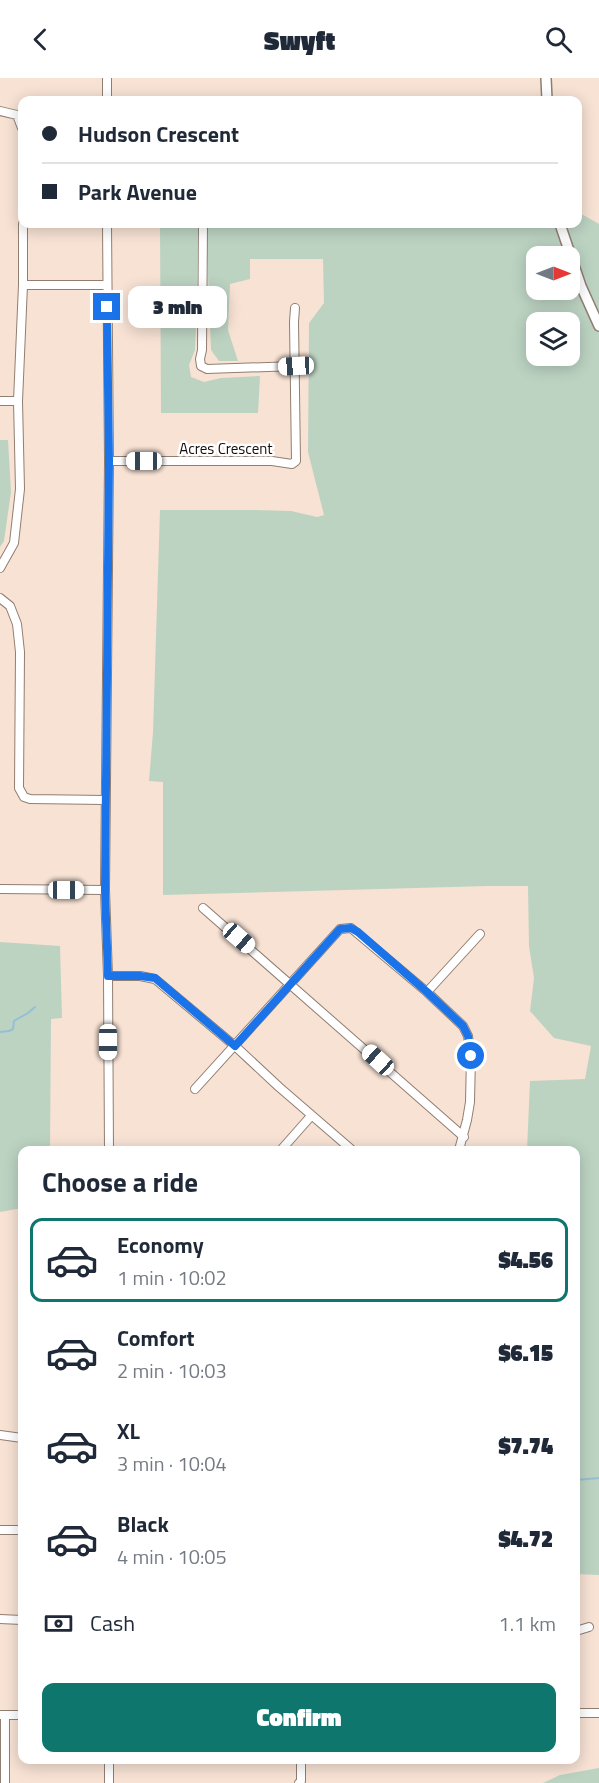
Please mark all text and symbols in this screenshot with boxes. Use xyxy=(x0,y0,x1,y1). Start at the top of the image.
text: Swyft xyxy=(264,19,335,60)
icon: back xyxy=(24,23,57,56)
icon: search xyxy=(542,23,575,56)
text: Hudson Crescent xyxy=(78,117,239,151)
text: Park Avenue xyxy=(78,175,197,209)
north arrow xyxy=(526,246,580,300)
map controls xyxy=(526,246,580,366)
callout: 3 min xyxy=(128,286,227,328)
text: 3 min xyxy=(153,291,202,322)
route end xyxy=(93,293,120,320)
button: layers xyxy=(526,312,580,366)
car xyxy=(278,356,314,376)
street label: Acres Crescent xyxy=(179,437,273,460)
car xyxy=(126,452,162,470)
car xyxy=(48,881,84,899)
car xyxy=(220,919,258,957)
car xyxy=(99,1024,117,1060)
car xyxy=(359,1041,397,1079)
route start xyxy=(457,1042,484,1069)
text: Choose a ride xyxy=(42,1161,198,1202)
text: Economy xyxy=(117,1228,204,1262)
icon: car xyxy=(45,1233,99,1287)
text: $4.56 xyxy=(498,1243,553,1277)
text: 1 min · 10:02 xyxy=(117,1262,227,1293)
text: Comfort xyxy=(117,1321,195,1355)
icon: car xyxy=(45,1326,99,1380)
text: $6.15 xyxy=(498,1336,553,1370)
text: 2 min · 10:03 xyxy=(117,1355,227,1386)
text: XL xyxy=(117,1414,140,1448)
icon: car xyxy=(45,1419,99,1473)
text: $7.74 xyxy=(498,1429,553,1463)
text: 3 min · 10:04 xyxy=(117,1448,227,1479)
text: Black xyxy=(117,1507,169,1541)
icon: car xyxy=(45,1512,99,1566)
text: $4.72 xyxy=(498,1522,553,1556)
text: 4 min · 10:05 xyxy=(117,1541,227,1572)
text: Cash xyxy=(90,1606,135,1640)
icon: cash xyxy=(42,1607,75,1640)
text: 1.1 km xyxy=(499,1608,556,1639)
button: Confirm xyxy=(42,1683,556,1752)

